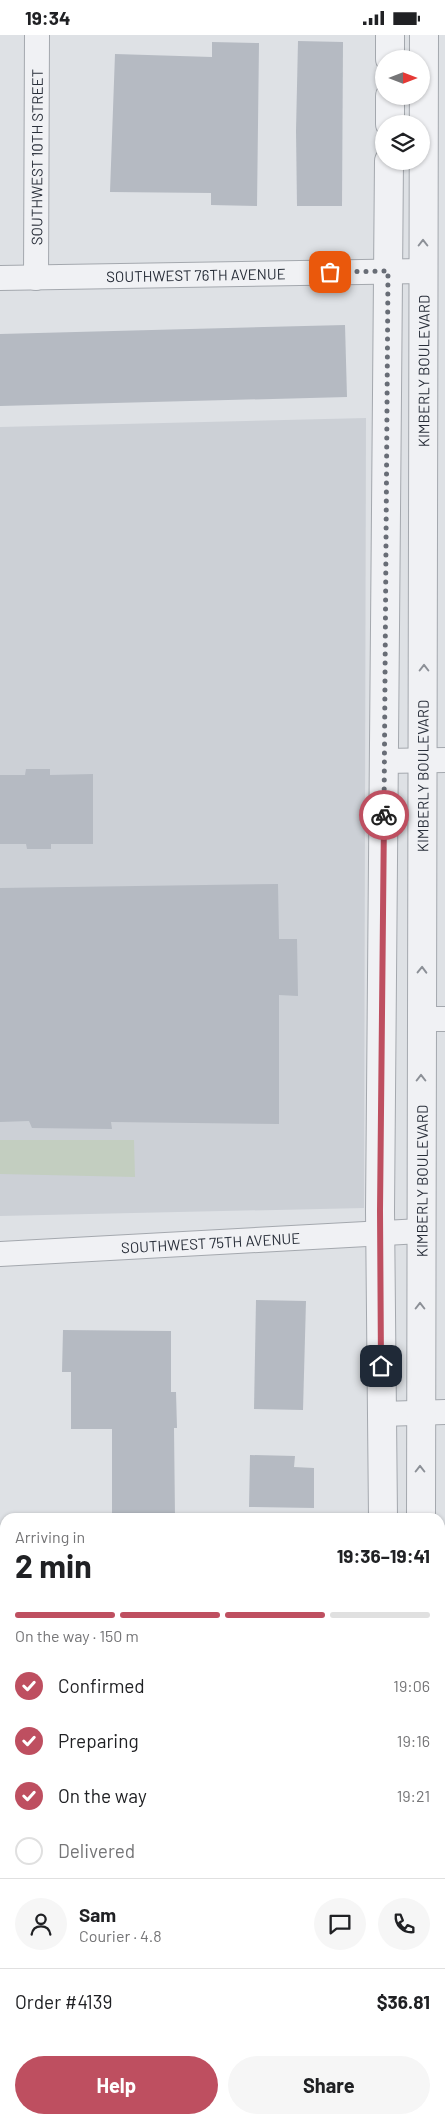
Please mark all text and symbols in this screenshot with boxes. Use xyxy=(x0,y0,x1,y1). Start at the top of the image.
text: 19:34 xyxy=(25,6,71,29)
north arrow xyxy=(375,50,430,105)
map controls xyxy=(375,50,430,170)
street label: SOUTHWEST 10TH STREET xyxy=(27,69,46,245)
button: layers xyxy=(375,115,430,170)
one-way arrow xyxy=(418,239,428,246)
pin xyxy=(309,251,351,293)
icon: bag xyxy=(316,258,344,286)
street label: SOUTHWEST 76TH AVENUE xyxy=(106,264,286,285)
street label: KIMBERLY BOULEVARD xyxy=(414,295,432,447)
one-way arrow xyxy=(419,664,429,672)
street label: KIMBERLY BOULEVARD xyxy=(413,700,432,852)
courier xyxy=(359,790,409,840)
icon: bike xyxy=(370,801,398,829)
one-way arrow xyxy=(417,966,427,974)
one-way arrow xyxy=(416,1073,426,1081)
street label: KIMBERLY BOULEVARD xyxy=(413,1105,431,1257)
street label: SOUTHWEST 75TH AVENUE xyxy=(121,1229,301,1256)
one-way arrow xyxy=(415,1302,425,1310)
pin xyxy=(360,1345,402,1387)
icon: home xyxy=(367,1352,395,1380)
one-way arrow xyxy=(415,1465,425,1472)
text: Arriving in xyxy=(15,1527,85,1546)
text: 19:36–19:41 xyxy=(337,1544,430,1567)
text: 2 min xyxy=(15,1546,92,1584)
text: On the way · 150 m xyxy=(15,1626,139,1645)
icon: check xyxy=(15,1672,43,1700)
text: Confirmed xyxy=(58,1674,145,1697)
text: 19:06 xyxy=(393,1676,430,1695)
icon: check xyxy=(15,1727,43,1755)
text: Preparing xyxy=(58,1729,139,1752)
text: 19:16 xyxy=(397,1731,430,1750)
icon: check xyxy=(15,1782,43,1810)
text: On the way xyxy=(58,1784,147,1807)
text: 19:21 xyxy=(397,1786,430,1805)
text: Delivered xyxy=(58,1839,135,1862)
button: person xyxy=(15,1898,67,1950)
button: chat xyxy=(314,1898,366,1950)
button: phone xyxy=(378,1898,430,1950)
text: Sam xyxy=(79,1903,116,1926)
text: Courier · 4.8 xyxy=(79,1926,162,1945)
text: Order #4139 xyxy=(15,1990,112,2013)
text: $36.81 xyxy=(377,1990,430,2013)
button: Help xyxy=(15,2056,218,2114)
button: Share xyxy=(228,2056,430,2114)

